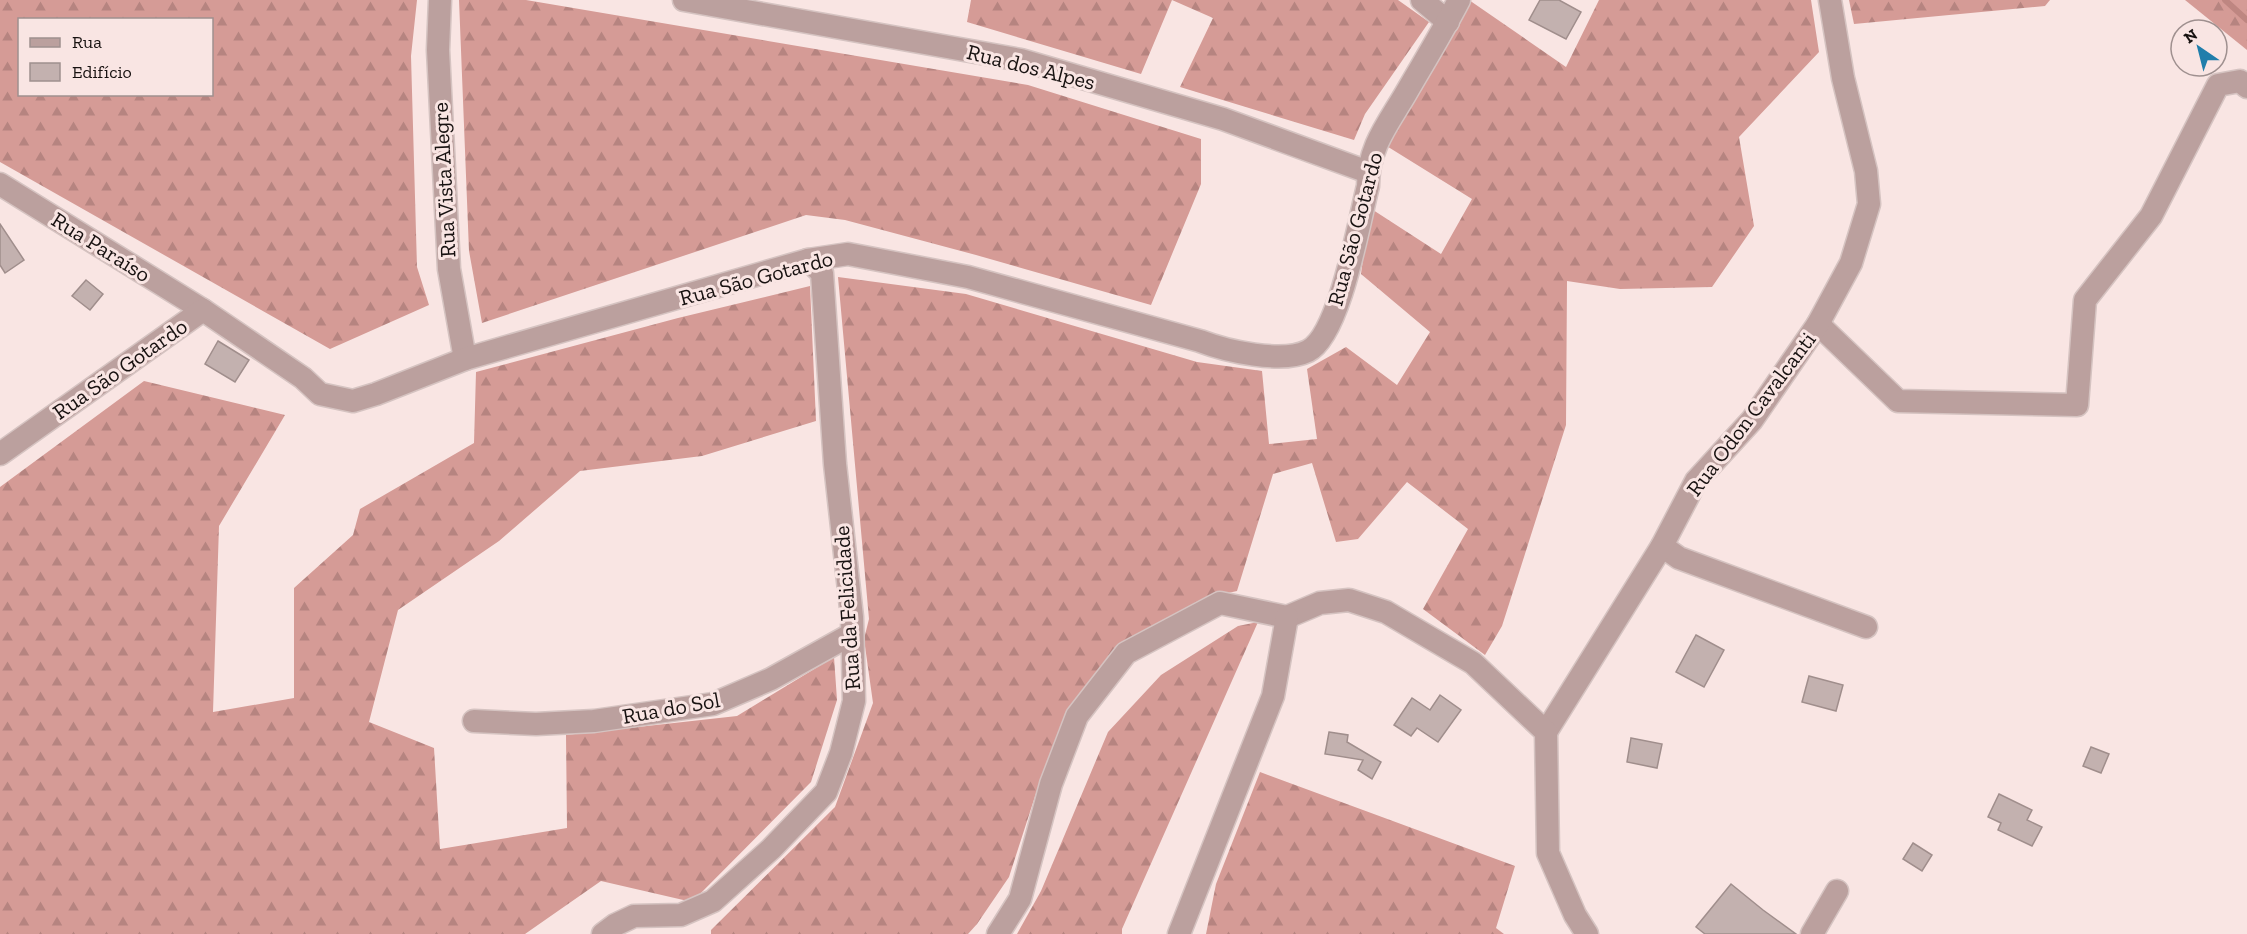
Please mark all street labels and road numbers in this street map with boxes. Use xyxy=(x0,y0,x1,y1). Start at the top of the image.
street label: Rua dos Alpes xyxy=(964,38,1098,96)
street label: Rua Vista Alegre xyxy=(426,102,462,258)
street label: Rua São Gotardo xyxy=(1322,149,1388,309)
street label: Rua Paraíso xyxy=(47,206,155,288)
street label: Rua São Gotardo xyxy=(676,245,836,311)
street label: Rua São Gotardo xyxy=(48,313,192,425)
street label: Rua Odon Cavalcanti xyxy=(1681,327,1821,501)
street label: Rua da Felicidade xyxy=(828,525,866,691)
street label: Rua do Sol xyxy=(620,686,722,730)

